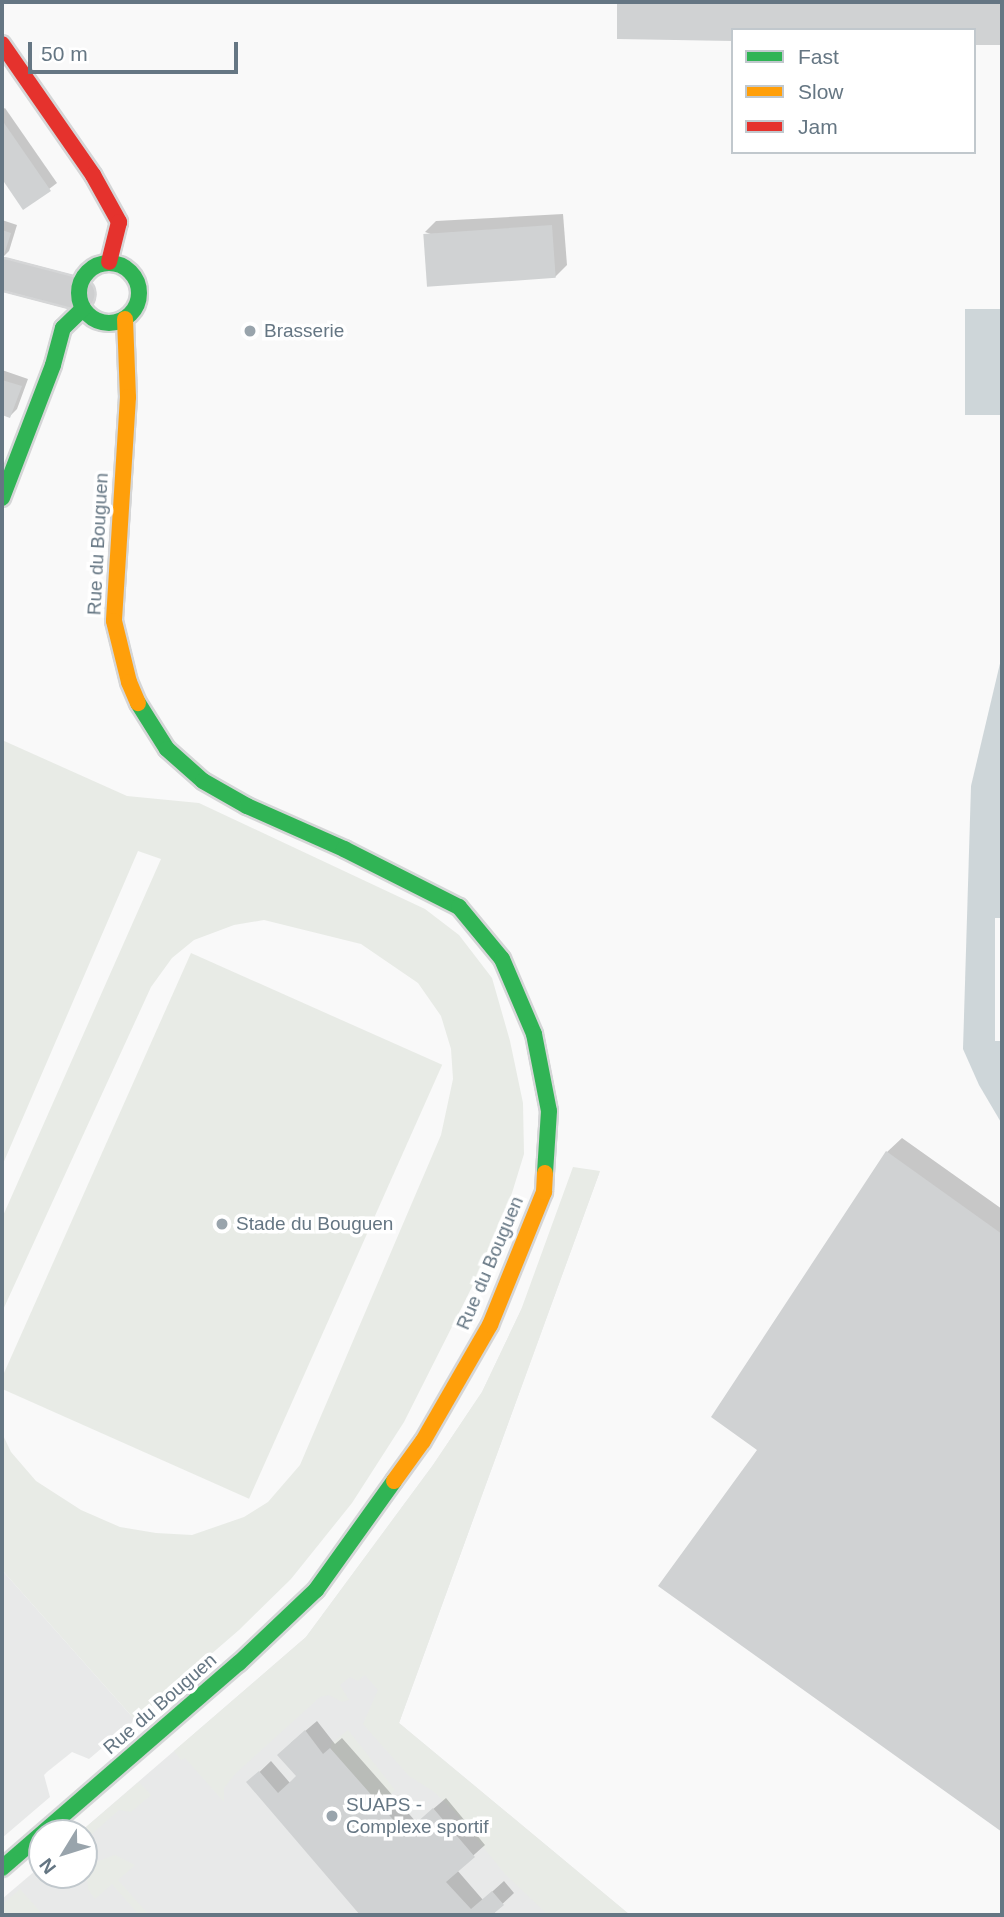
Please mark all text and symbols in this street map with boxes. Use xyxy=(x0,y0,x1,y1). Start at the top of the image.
scale bar xyxy=(32,28,242,72)
legend xyxy=(731,28,976,154)
text: 50 m xyxy=(41,42,88,65)
text: Fast xyxy=(798,45,839,68)
text: Slow xyxy=(798,80,844,103)
text: Jam xyxy=(798,115,838,138)
place label: Brasserie xyxy=(264,320,344,342)
marker: Brasserie xyxy=(242,323,258,339)
street label: Rue du Bouguen xyxy=(83,472,113,616)
street label: Rue du Bouguen xyxy=(452,1193,528,1333)
place label: Stade du Bouguen xyxy=(236,1213,393,1235)
marker: Stade du Bouguen xyxy=(214,1216,230,1232)
street label: Rue du Bouguen xyxy=(99,1649,221,1759)
place label: SUAPS - Complexe sportif xyxy=(346,1794,489,1838)
marker: SUAPS - Complexe sportif xyxy=(324,1808,340,1824)
north arrow xyxy=(28,1819,98,1889)
text: N xyxy=(35,1854,60,1878)

